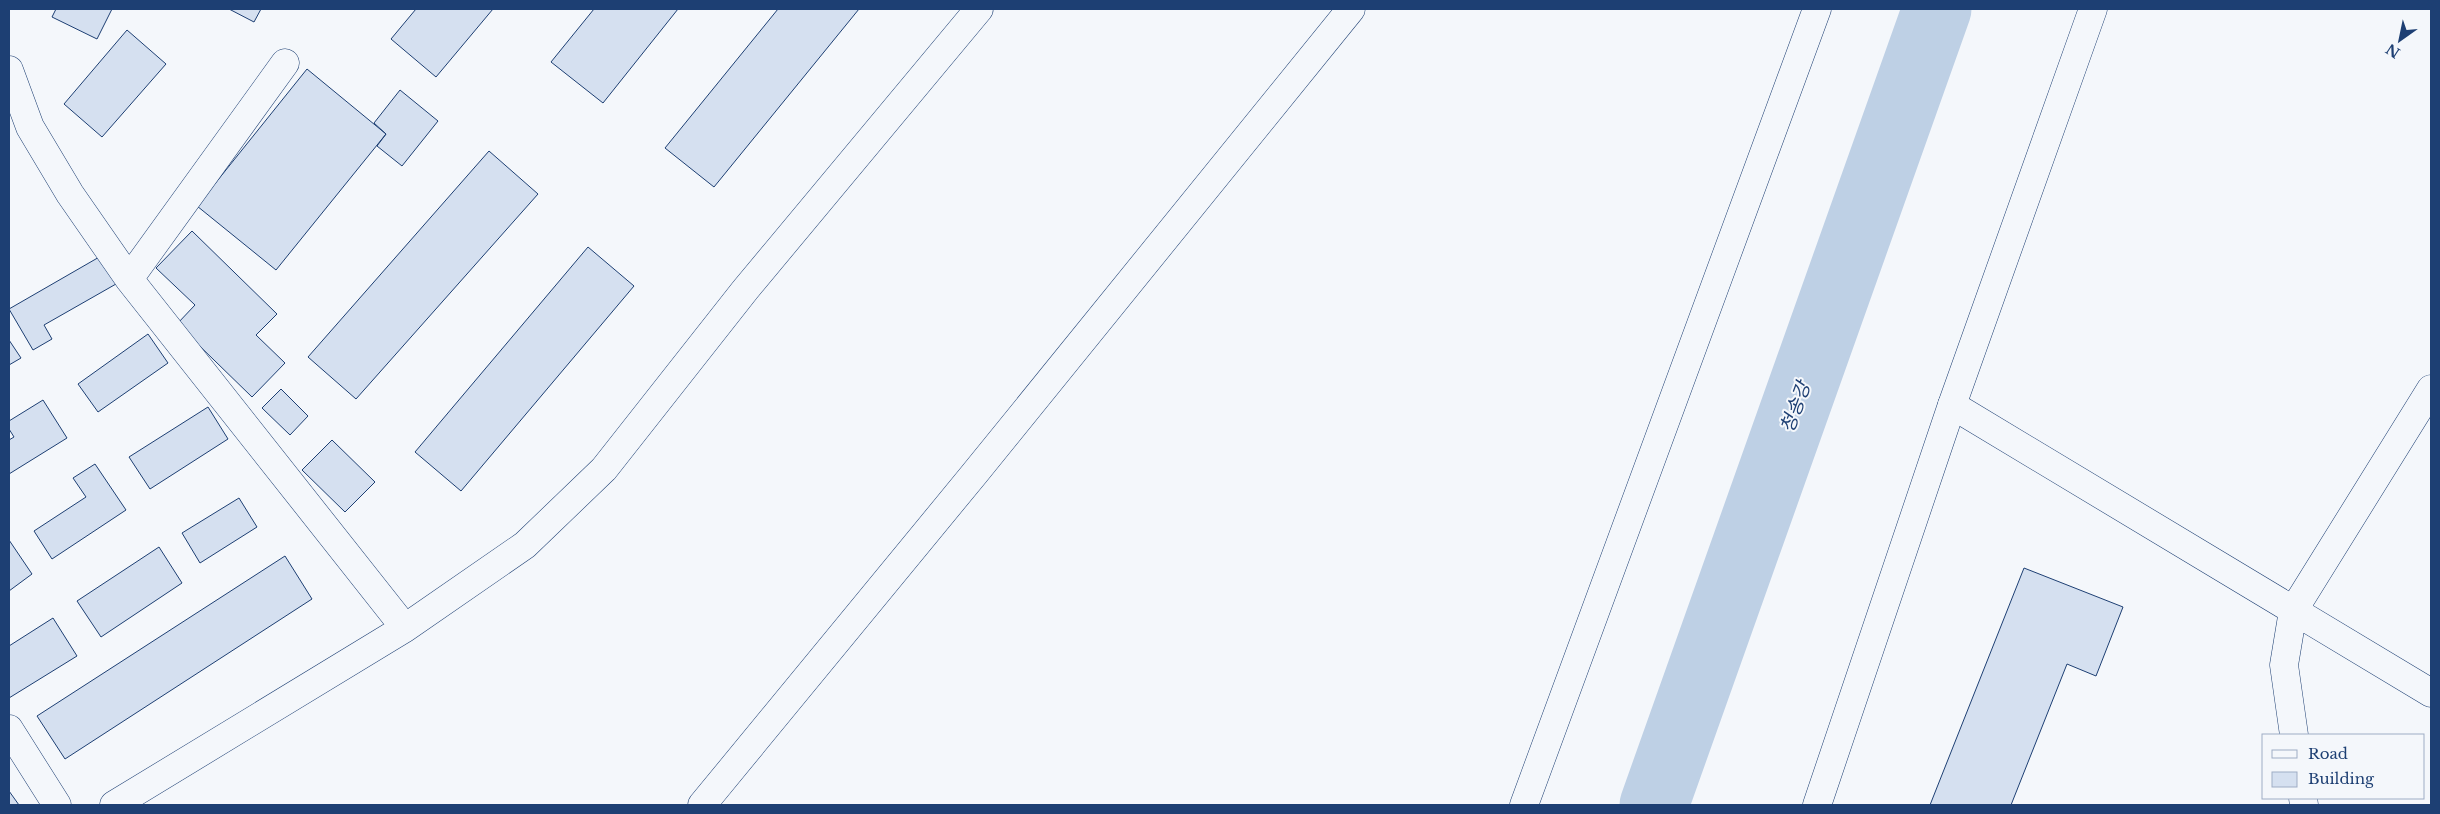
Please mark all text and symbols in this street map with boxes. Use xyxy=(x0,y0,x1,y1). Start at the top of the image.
north arrow xyxy=(2375,15,2425,65)
text: N xyxy=(2382,40,2403,62)
water label: 청송강 xyxy=(1776,376,1816,436)
legend xyxy=(2262,734,2425,799)
text: Road xyxy=(2308,744,2348,763)
text: Building xyxy=(2308,769,2375,788)

